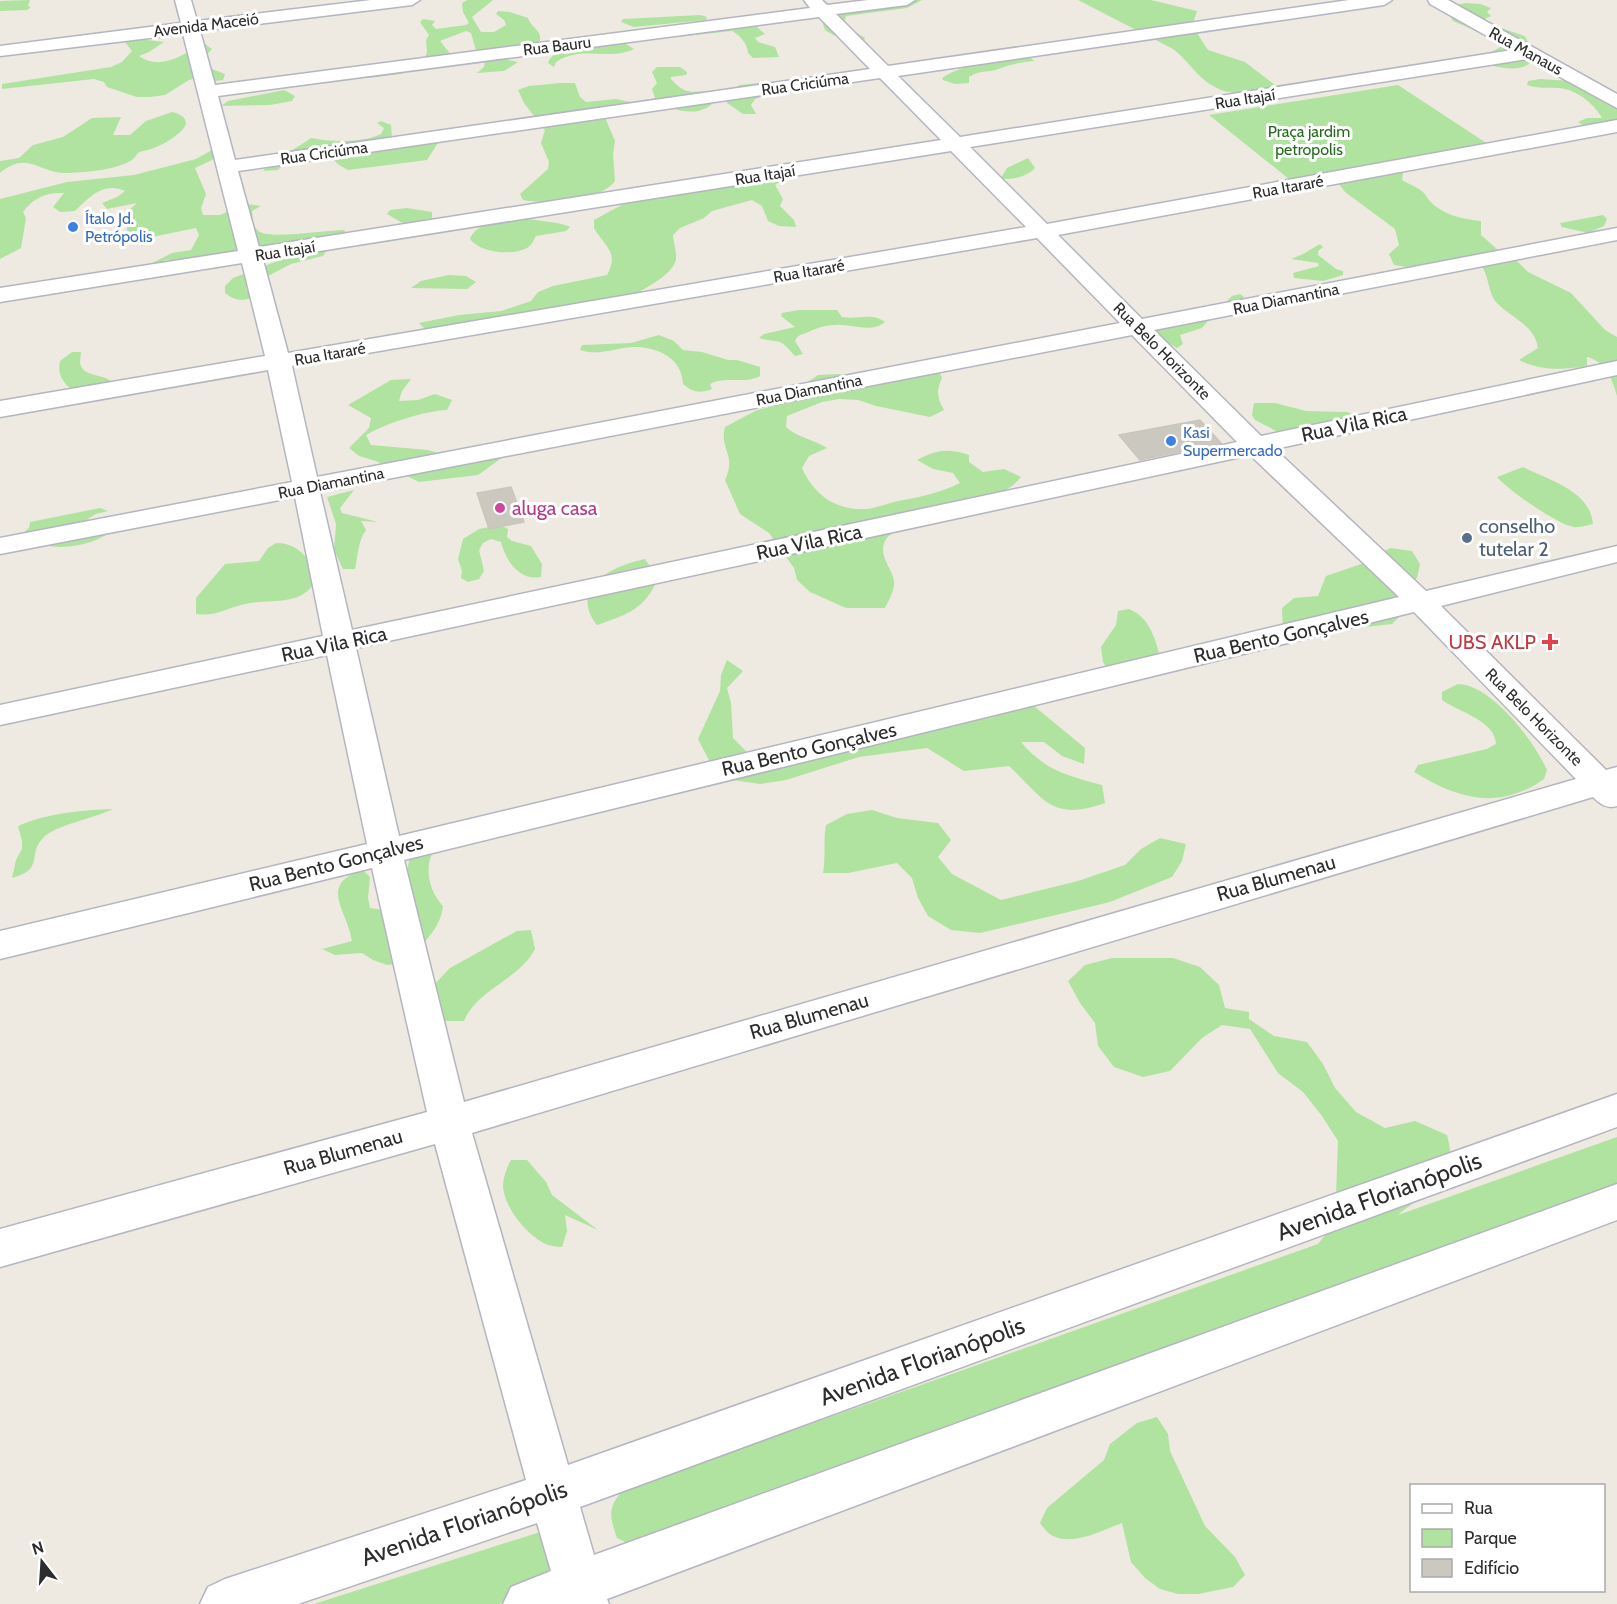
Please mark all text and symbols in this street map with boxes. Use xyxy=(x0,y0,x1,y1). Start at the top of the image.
street label: Avenida Maceió xyxy=(152,9,260,41)
street label: Rua Manaus xyxy=(1486,23,1566,79)
street label: Rua Bauru xyxy=(522,32,592,60)
street label: Rua Criciúma xyxy=(760,68,850,100)
street label: Rua Itajaí xyxy=(1214,85,1277,113)
park label: Praça jardim petropolis xyxy=(1268,122,1350,159)
street label: Rua Criciúma xyxy=(279,137,369,169)
street label: Rua Itajaí xyxy=(734,161,797,189)
street label: Rua Itararé xyxy=(1251,171,1325,203)
place label: Ítalo Jd. Petrópolis xyxy=(85,209,153,246)
marker: Ítalo Jd. Petrópolis xyxy=(66,220,80,234)
street label: Rua Itajaí xyxy=(254,237,317,265)
street label: Rua Itararé xyxy=(772,255,846,287)
street label: Rua Diamantina xyxy=(1231,279,1341,319)
street label: Rua Belo Horizonte xyxy=(1109,298,1215,404)
street label: Rua Itararé xyxy=(293,338,367,370)
street label: Rua Diamantina xyxy=(754,370,864,410)
street label: Rua Vila Rica xyxy=(1299,401,1409,447)
place label: Kasi Supermercado xyxy=(1183,423,1283,460)
marker: Kasi Supermercado xyxy=(1164,434,1178,448)
street label: Rua Diamantina xyxy=(276,463,386,503)
place label: aluga casa xyxy=(512,496,598,520)
marker: aluga casa xyxy=(493,501,507,515)
place label: conselho tutelar 2 xyxy=(1479,514,1555,561)
street label: Rua Vila Rica xyxy=(754,519,864,565)
marker: conselho tutelar 2 xyxy=(1460,531,1474,545)
street label: Rua Bento Gonçalves xyxy=(1191,604,1371,668)
street label: Rua Vila Rica xyxy=(279,621,389,667)
place label: UBS AKLP xyxy=(1448,630,1536,654)
marker: UBS AKLP xyxy=(1541,633,1559,651)
street label: Rua Belo Horizonte xyxy=(1481,664,1587,770)
street label: Rua Bento Gonçalves xyxy=(719,717,899,781)
street label: Rua Bento Gonçalves xyxy=(246,830,426,896)
street label: Rua Blumenau xyxy=(1214,850,1338,906)
street label: Rua Blumenau xyxy=(747,988,871,1044)
street label: Rua Blumenau xyxy=(281,1124,405,1180)
street label: Avenida Florianópolis xyxy=(1273,1145,1485,1247)
street label: Avenida Florianópolis xyxy=(816,1310,1028,1412)
street label: Avenida Florianópolis xyxy=(357,1474,571,1572)
legend xyxy=(1410,1484,1605,1592)
text: Rua xyxy=(1464,1497,1493,1519)
text: Parque xyxy=(1464,1527,1517,1549)
north arrow xyxy=(12,1532,72,1592)
text: N xyxy=(30,1537,46,1559)
text: Edifício xyxy=(1464,1557,1519,1579)

